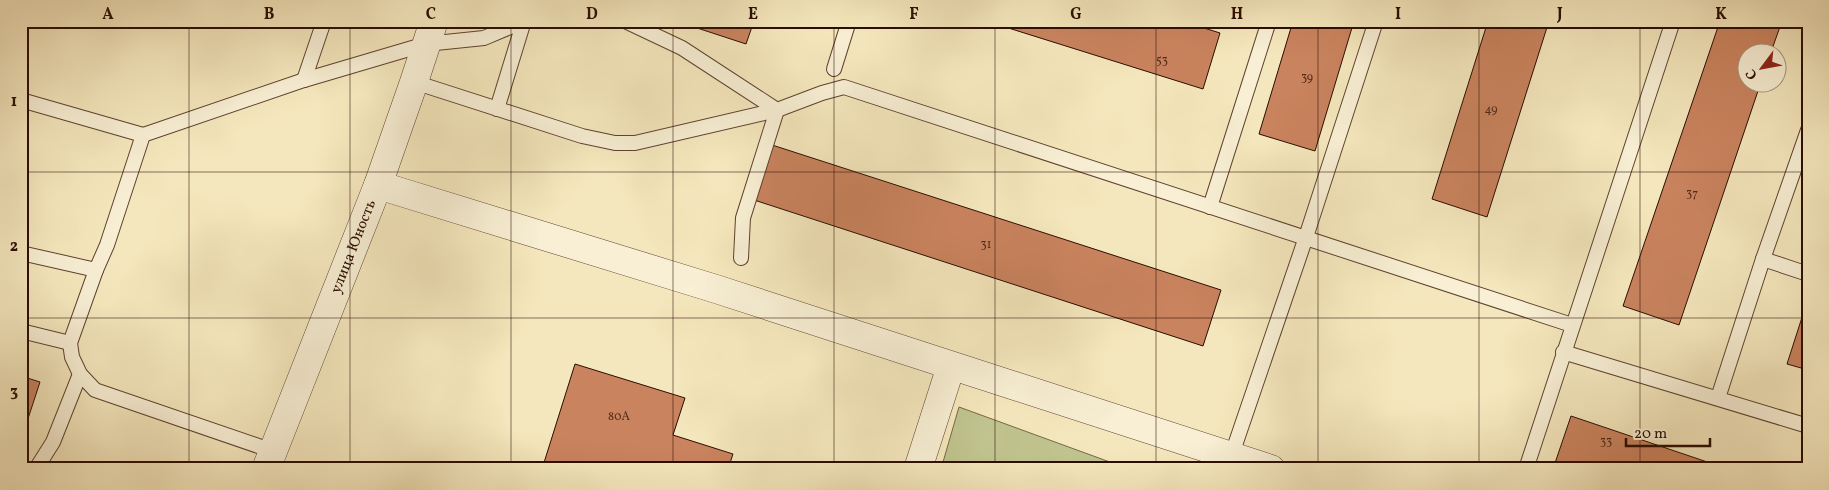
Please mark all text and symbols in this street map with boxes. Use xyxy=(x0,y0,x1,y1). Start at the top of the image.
text: A xyxy=(102,4,114,26)
text: B xyxy=(264,4,275,26)
text: C xyxy=(426,4,436,26)
text: D xyxy=(586,4,598,26)
text: E xyxy=(748,4,758,26)
text: F xyxy=(909,4,919,26)
text: G xyxy=(1070,4,1082,26)
text: H xyxy=(1231,4,1243,26)
text: I xyxy=(1395,4,1401,26)
text: J xyxy=(1556,4,1563,26)
text: K xyxy=(1715,4,1727,26)
north arrow xyxy=(1736,42,1786,92)
house number: 53 xyxy=(1156,53,1168,69)
text: С xyxy=(1742,65,1763,83)
house number: 39 xyxy=(1301,70,1313,86)
text: 1 xyxy=(11,91,17,113)
house number: 49 xyxy=(1484,102,1498,118)
house number: 37 xyxy=(1686,186,1698,202)
street label: улица Юность xyxy=(326,197,382,297)
text: 2 xyxy=(10,236,18,258)
house number: 31 xyxy=(981,237,991,253)
text: 3 xyxy=(10,381,18,403)
house number: 80А xyxy=(608,409,630,425)
scale bar xyxy=(1626,415,1710,447)
text: 20 m xyxy=(1634,424,1667,445)
house number: 33 xyxy=(1600,434,1612,450)

